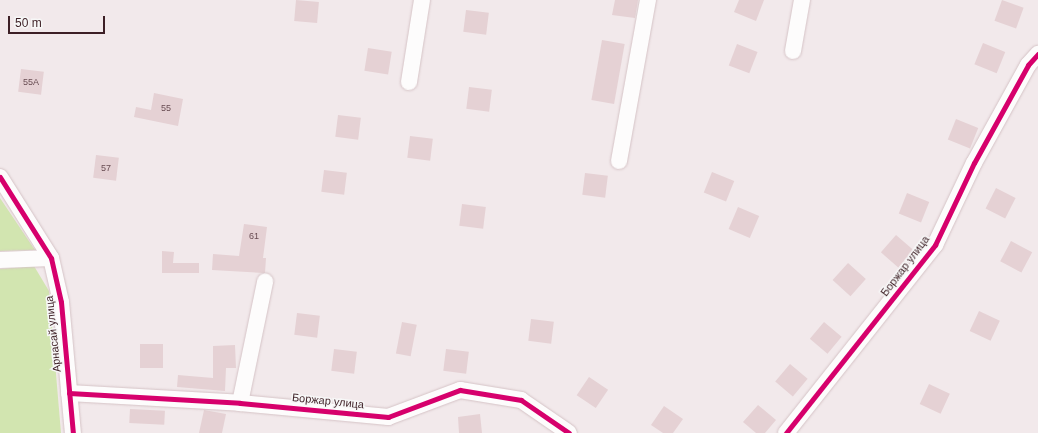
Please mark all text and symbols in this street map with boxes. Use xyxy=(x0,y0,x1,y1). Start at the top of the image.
scale bar xyxy=(10,8,107,34)
text: 50 m xyxy=(15,16,42,30)
house number: 55А xyxy=(23,77,39,87)
house number: 55 xyxy=(161,103,171,113)
house number: 57 xyxy=(101,163,111,173)
house number: 61 xyxy=(249,231,259,241)
street label: Боржар улица xyxy=(878,233,932,299)
street label: Арнасай улица xyxy=(42,295,64,373)
street label: Боржар улица xyxy=(291,391,365,411)

